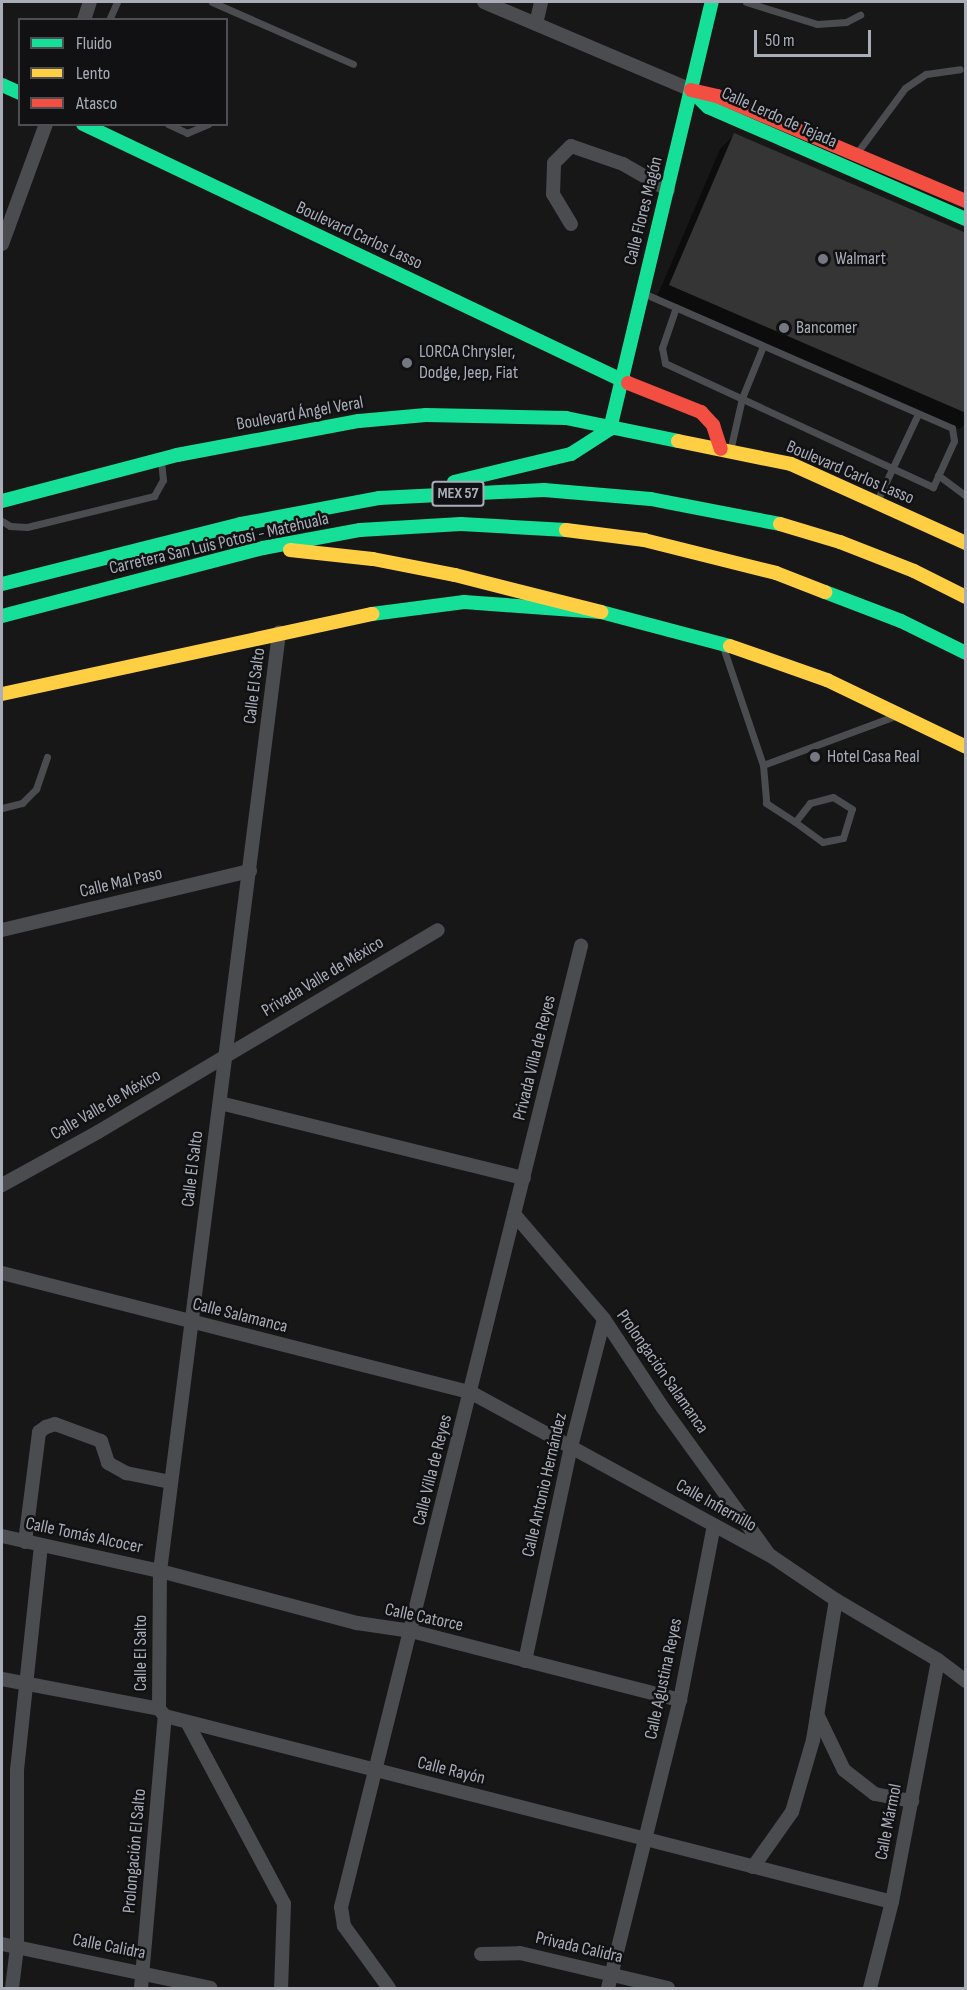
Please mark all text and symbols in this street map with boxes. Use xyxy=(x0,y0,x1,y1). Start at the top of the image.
legend xyxy=(18,18,228,126)
scale bar xyxy=(757,18,874,56)
text: 50 m xyxy=(765,30,795,51)
text: Fluido xyxy=(76,33,112,54)
text: Lento xyxy=(76,63,110,84)
street label: Calle Lerdo de Tejada xyxy=(718,83,840,153)
text: Atasco xyxy=(76,93,117,114)
street label: Calle Flores Magón xyxy=(620,154,668,268)
street label: Boulevard Carlos Lasso xyxy=(292,197,426,275)
place label: Walmart xyxy=(835,248,886,270)
marker: Walmart xyxy=(816,252,830,266)
place label: Bancomer xyxy=(796,317,857,339)
marker: Bancomer xyxy=(777,321,791,335)
place label: LORCA Chrysler, Dodge, Jeep, Fiat xyxy=(419,342,518,385)
marker: LORCA Chrysler, Dodge, Jeep, Fiat xyxy=(400,356,414,370)
street label: Boulevard Ángel Veral xyxy=(235,392,365,436)
street label: Boulevard Carlos Lasso xyxy=(783,436,917,510)
road number: MEX 57 xyxy=(431,481,485,507)
street label: Carretera San Luis Potosi - Matehuala xyxy=(107,508,331,580)
street label: Calle El Salto xyxy=(240,647,270,725)
place label: Hotel Casa Real xyxy=(827,746,920,768)
marker: Hotel Casa Real xyxy=(808,750,822,764)
street label: Calle Mal Paso xyxy=(78,863,164,903)
street label: Privada Valle de México xyxy=(258,932,388,1022)
street label: Privada Villa de Reyes xyxy=(509,993,561,1123)
street label: Calle Valle de México xyxy=(47,1065,165,1145)
street label: Calle El Salto xyxy=(178,1130,208,1208)
street label: Calle Salamanca xyxy=(190,1294,290,1338)
street label: Prolongación Salamanca xyxy=(611,1306,713,1438)
street label: Calle Antonio Hernández xyxy=(518,1411,572,1559)
street label: Calle Villa de Reyes xyxy=(409,1412,457,1528)
street label: Calle Infiernillo xyxy=(672,1475,760,1537)
street label: Calle Tomás Alcocer xyxy=(24,1513,144,1559)
street label: Calle Catorce xyxy=(383,1599,465,1637)
street label: Calle El Salto xyxy=(130,1615,152,1691)
street label: Calle Agustina Reyes xyxy=(641,1616,687,1742)
street label: Calle Rayón xyxy=(415,1752,487,1790)
street label: Calle Mármol xyxy=(871,1782,907,1862)
street label: Prolongación El Salto xyxy=(119,1788,151,1914)
street label: Privada Calidra xyxy=(533,1927,625,1969)
street label: Calle Calidra xyxy=(71,1929,147,1965)

